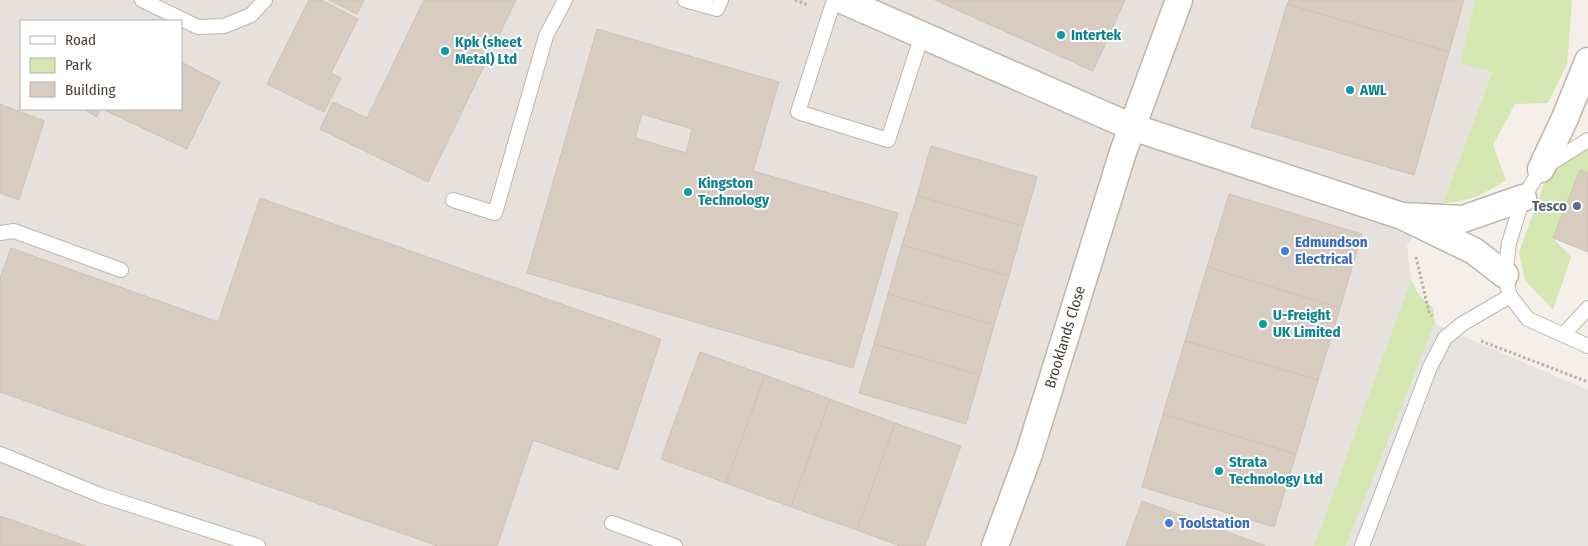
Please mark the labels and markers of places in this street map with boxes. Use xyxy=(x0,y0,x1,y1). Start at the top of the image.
place label: Intertek xyxy=(1071,26,1122,44)
marker: Intertek xyxy=(1055,29,1067,41)
place label: Kpk (sheet Metal) Ltd xyxy=(455,33,523,68)
marker: Kpk (sheet Metal) Ltd xyxy=(439,45,451,57)
place label: AWL xyxy=(1359,81,1387,99)
marker: AWL xyxy=(1344,84,1356,96)
place label: Kingston Technology xyxy=(698,174,770,209)
marker: Kingston Technology xyxy=(682,186,694,198)
place label: Tesco xyxy=(1532,197,1567,215)
marker: Tesco xyxy=(1571,200,1583,212)
place label: Edmundson Electrical xyxy=(1295,233,1368,268)
marker: Edmundson Electrical xyxy=(1279,245,1291,257)
place label: U-Freight UK Limited xyxy=(1273,306,1341,341)
marker: U-Freight UK Limited xyxy=(1257,318,1269,330)
place label: Strata Technology Ltd xyxy=(1229,453,1323,488)
marker: Strata Technology Ltd xyxy=(1213,465,1225,477)
place label: Toolstation xyxy=(1179,514,1250,532)
marker: Toolstation xyxy=(1163,517,1175,529)

